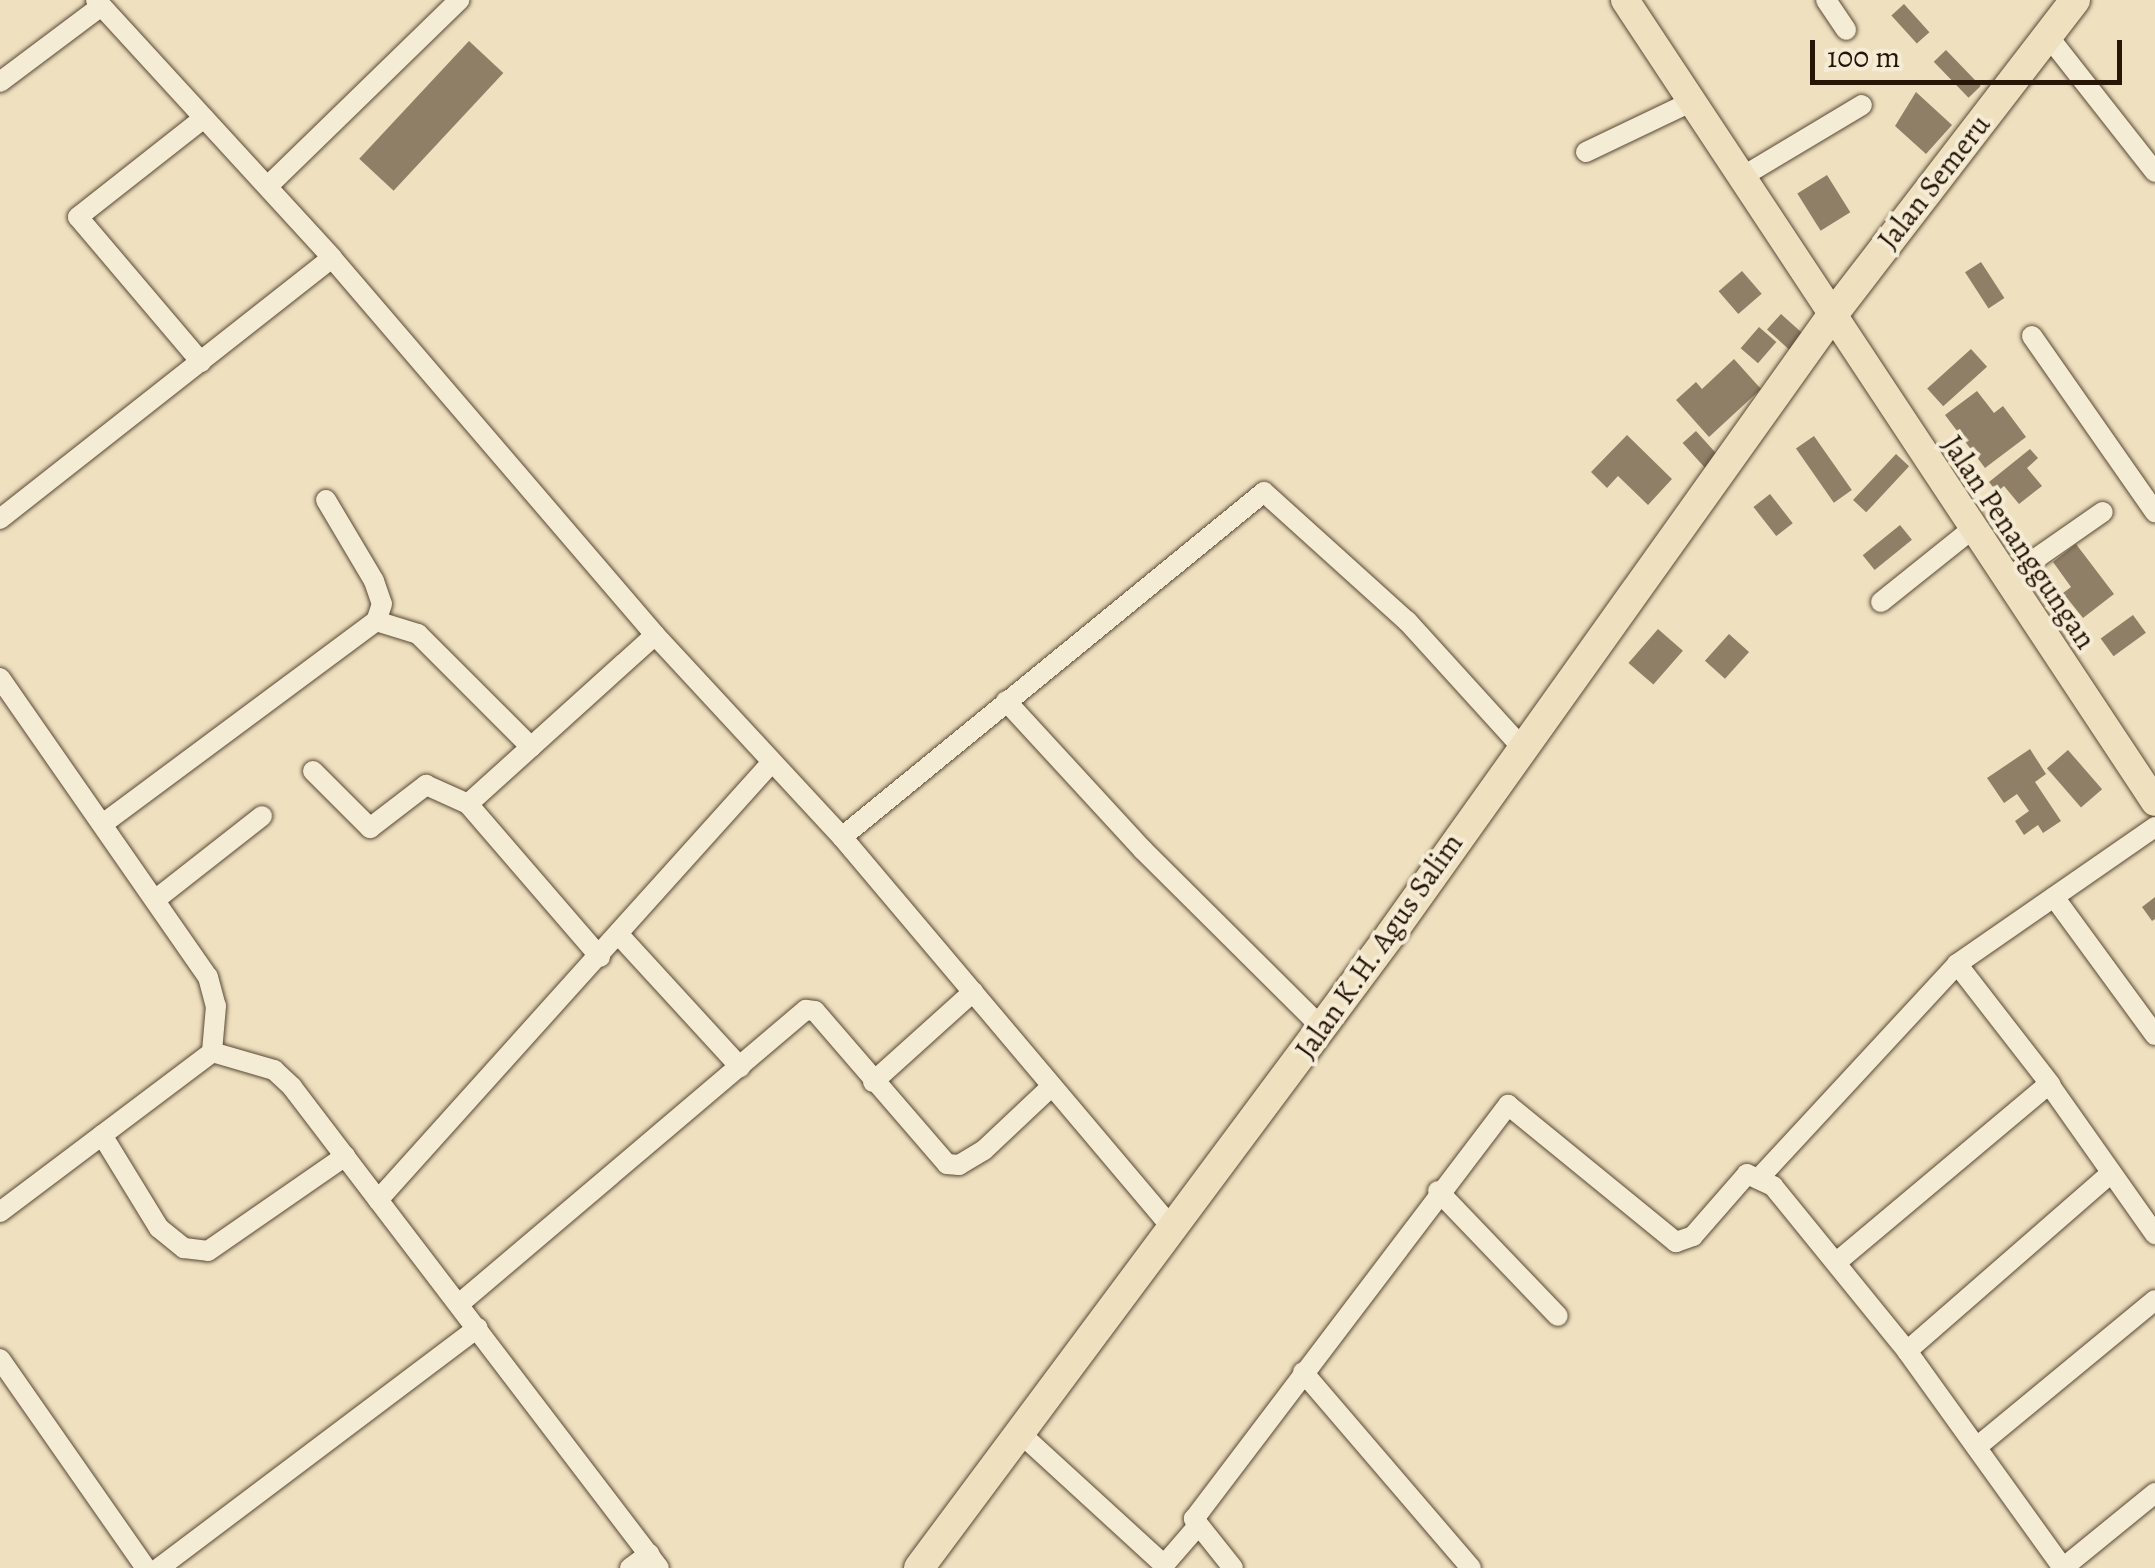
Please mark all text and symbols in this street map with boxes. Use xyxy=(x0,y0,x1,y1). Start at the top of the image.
scale bar xyxy=(1815,20,2128,82)
text: 100 m xyxy=(1827,37,1900,77)
street label: Jalan Semeru xyxy=(1870,107,1998,257)
street label: Jalan Penanggungan xyxy=(1934,428,2104,656)
street label: Jalan K.H. Agus Salim xyxy=(1287,826,1471,1066)

